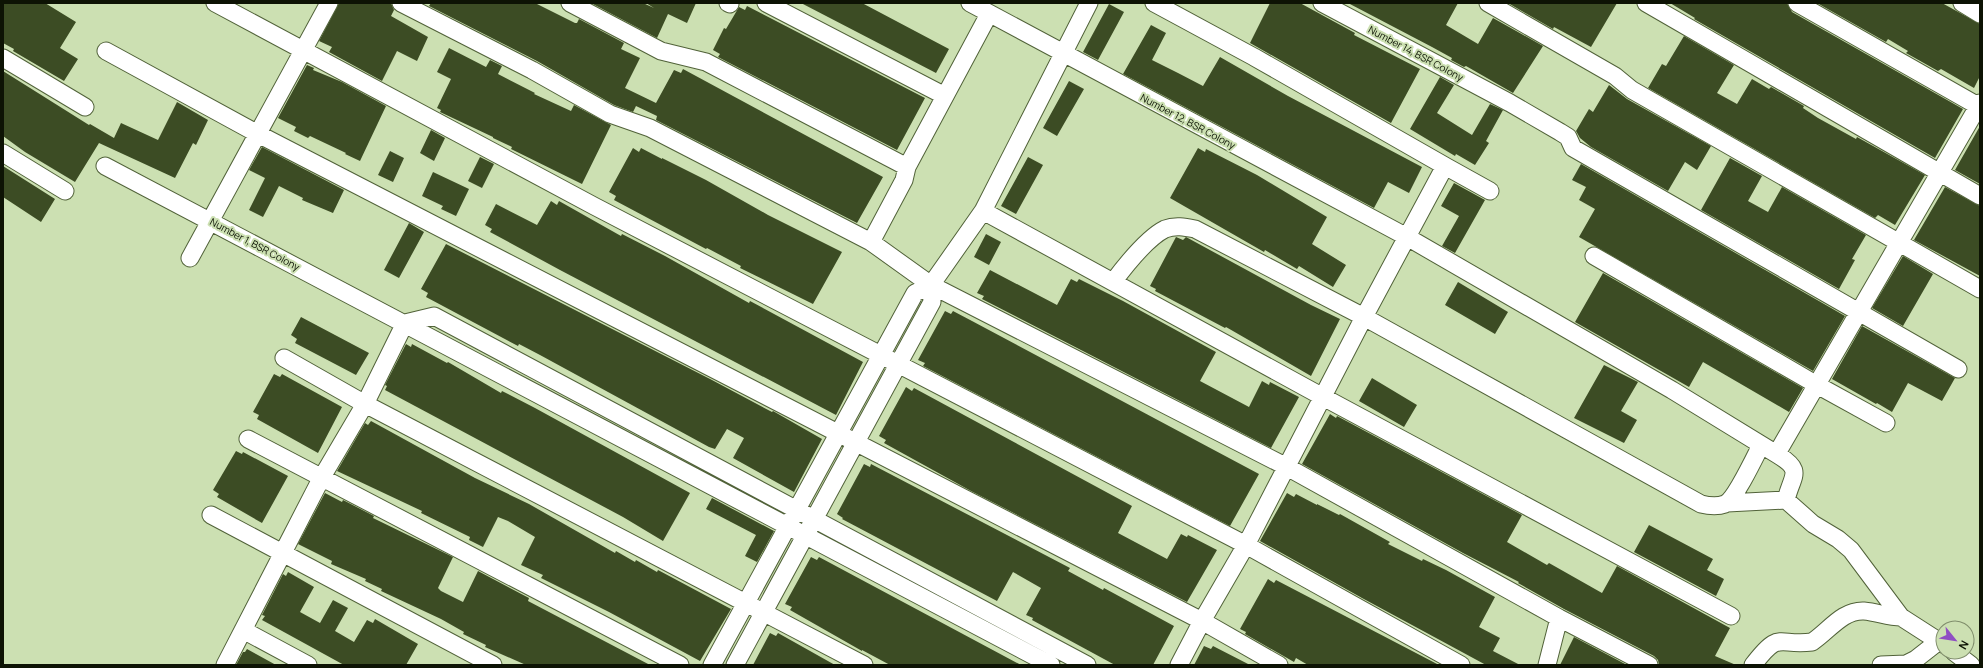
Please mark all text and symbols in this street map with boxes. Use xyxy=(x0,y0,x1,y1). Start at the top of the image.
street label: Number 14, BSR Colony xyxy=(1366,22,1467,84)
street label: Number 12, BSR Colony xyxy=(1138,90,1239,152)
street label: Number 1, BSR Colony xyxy=(208,214,303,274)
north arrow xyxy=(1935,620,1975,660)
text: N xyxy=(1956,638,1973,653)

